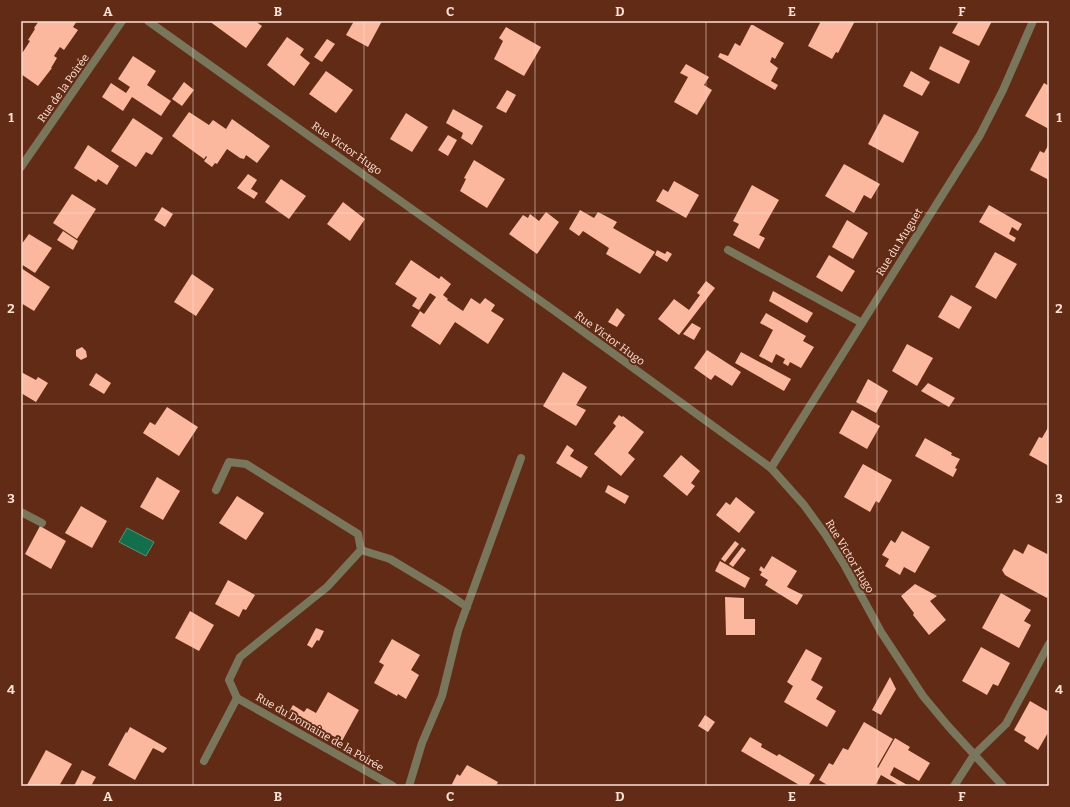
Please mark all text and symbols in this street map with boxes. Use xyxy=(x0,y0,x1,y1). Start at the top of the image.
text: A xyxy=(103,4,113,19)
text: B xyxy=(274,4,282,19)
text: C xyxy=(446,4,454,19)
text: D xyxy=(615,4,625,19)
text: E xyxy=(788,4,796,19)
text: F xyxy=(958,4,966,19)
street label: Rue de la Poirée xyxy=(35,52,92,125)
text: 1 xyxy=(8,110,14,125)
text: 1 xyxy=(1056,110,1062,125)
street label: Rue Victor Hugo xyxy=(309,119,384,178)
street label: Rue du Muguet xyxy=(873,206,925,278)
text: 2 xyxy=(7,301,15,316)
text: 2 xyxy=(1055,301,1063,316)
street label: Rue Victor Hugo xyxy=(572,309,647,368)
text: 3 xyxy=(7,491,15,506)
text: 3 xyxy=(1055,491,1063,506)
street label: Rue Victor Hugo xyxy=(823,517,877,595)
text: 4 xyxy=(7,682,15,697)
text: 4 xyxy=(1055,682,1063,697)
street label: Rue du Domaine de la Poirée xyxy=(254,690,386,774)
text: A xyxy=(103,789,113,804)
text: B xyxy=(274,789,282,804)
text: C xyxy=(446,789,454,804)
text: D xyxy=(615,789,625,804)
text: E xyxy=(788,789,796,804)
text: F xyxy=(958,789,966,804)

